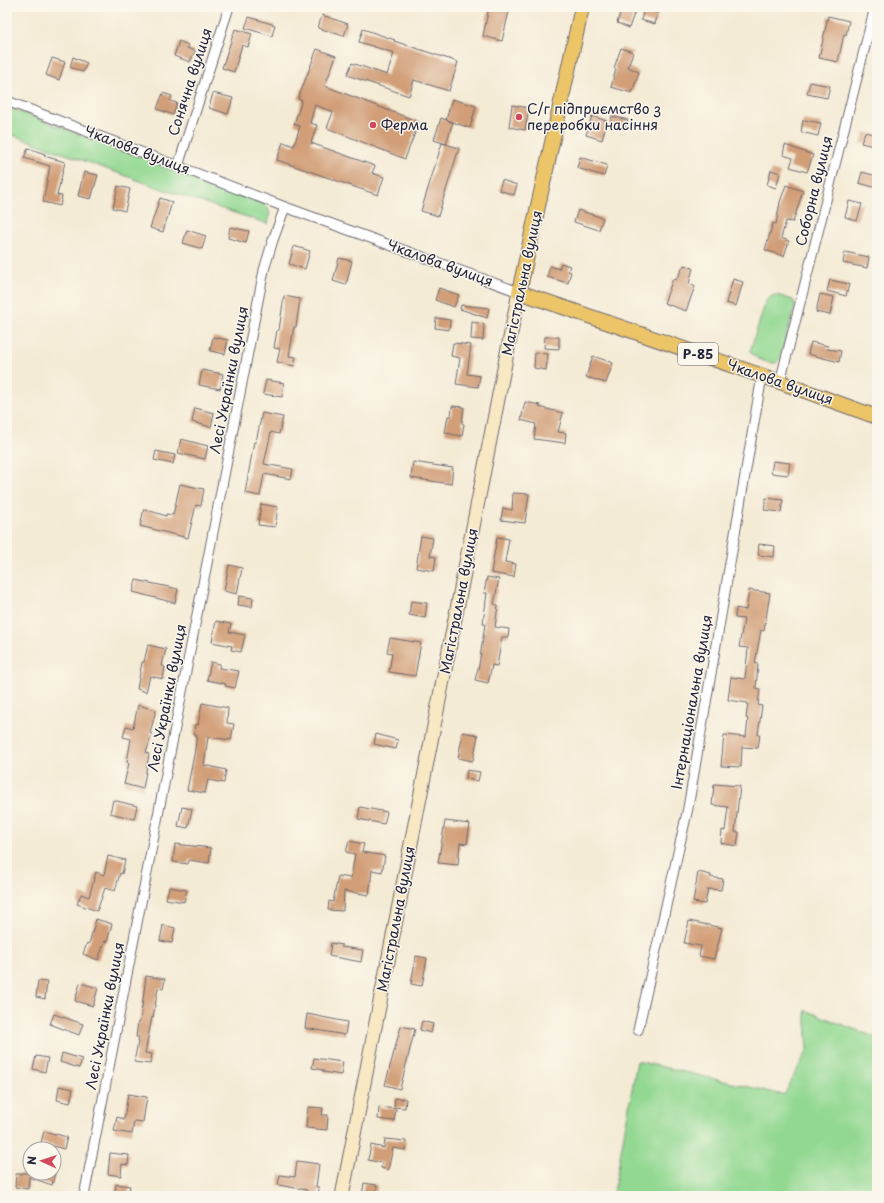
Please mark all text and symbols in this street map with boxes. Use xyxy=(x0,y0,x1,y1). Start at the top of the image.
street label: Сонячна вулиця xyxy=(162,25,217,139)
place label: С/г підприємство з переробки насіння xyxy=(527,98,661,135)
marker: С/г підприємство з переробки насіння xyxy=(514,112,524,122)
place label: Ферма xyxy=(381,114,429,135)
street label: Чкалова вулиця xyxy=(81,120,193,179)
marker: Ферма xyxy=(368,120,378,130)
street label: Соборна вулиця xyxy=(790,133,837,248)
street label: Магістральна вулиця xyxy=(496,208,547,358)
street label: Чкалова вулиця xyxy=(384,234,496,291)
street label: Лесі Українки вулиця xyxy=(204,304,253,455)
road number: Р-85 xyxy=(678,343,718,365)
street label: Чкалова вулиця xyxy=(724,353,836,410)
street label: Магістральна вулиця xyxy=(434,526,483,676)
street label: Інтернаціональна вулиця xyxy=(666,613,717,791)
street label: Лесі Українки вулиця xyxy=(142,622,191,773)
street label: Магістральна вулиця xyxy=(371,844,420,994)
street label: Лесі Українки вулиця xyxy=(80,940,129,1091)
north arrow xyxy=(22,1141,62,1181)
text: N xyxy=(23,1155,40,1165)

